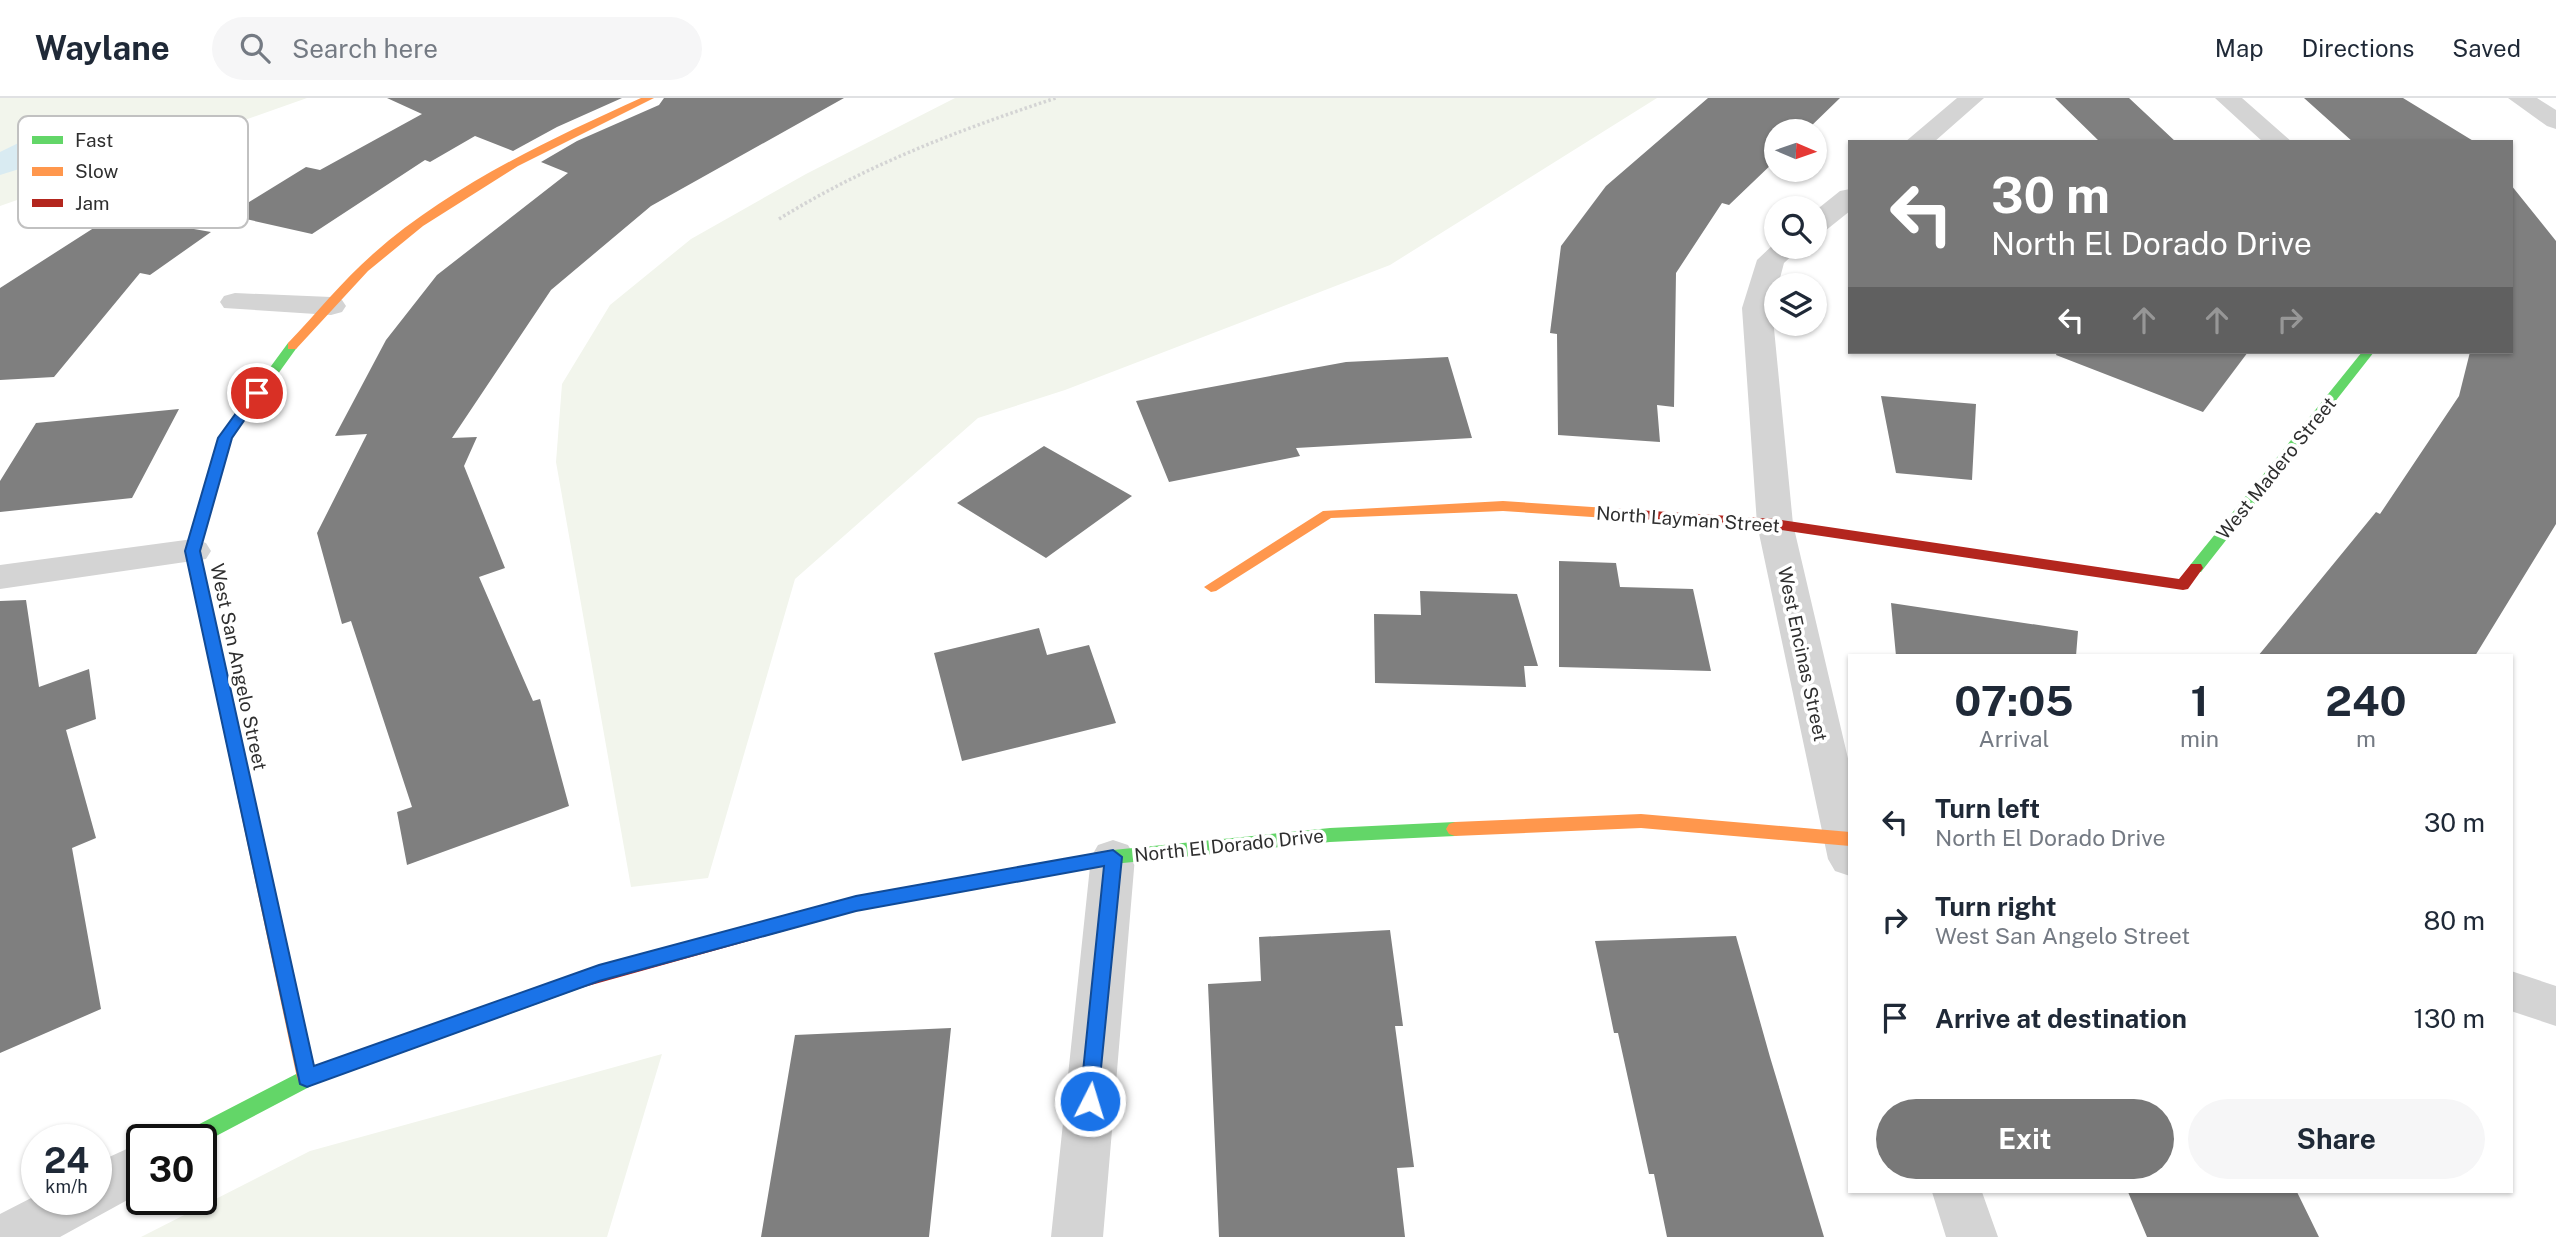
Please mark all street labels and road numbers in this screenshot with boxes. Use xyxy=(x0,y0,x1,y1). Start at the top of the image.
street label: West Madero Street xyxy=(2212,392,2340,544)
street label: North Layman Street xyxy=(1595,502,1781,536)
street label: West San Angelo Street xyxy=(206,562,272,772)
street label: West Encinas Street xyxy=(1774,565,1832,743)
street label: North El Dorado Drive xyxy=(1133,824,1325,866)

